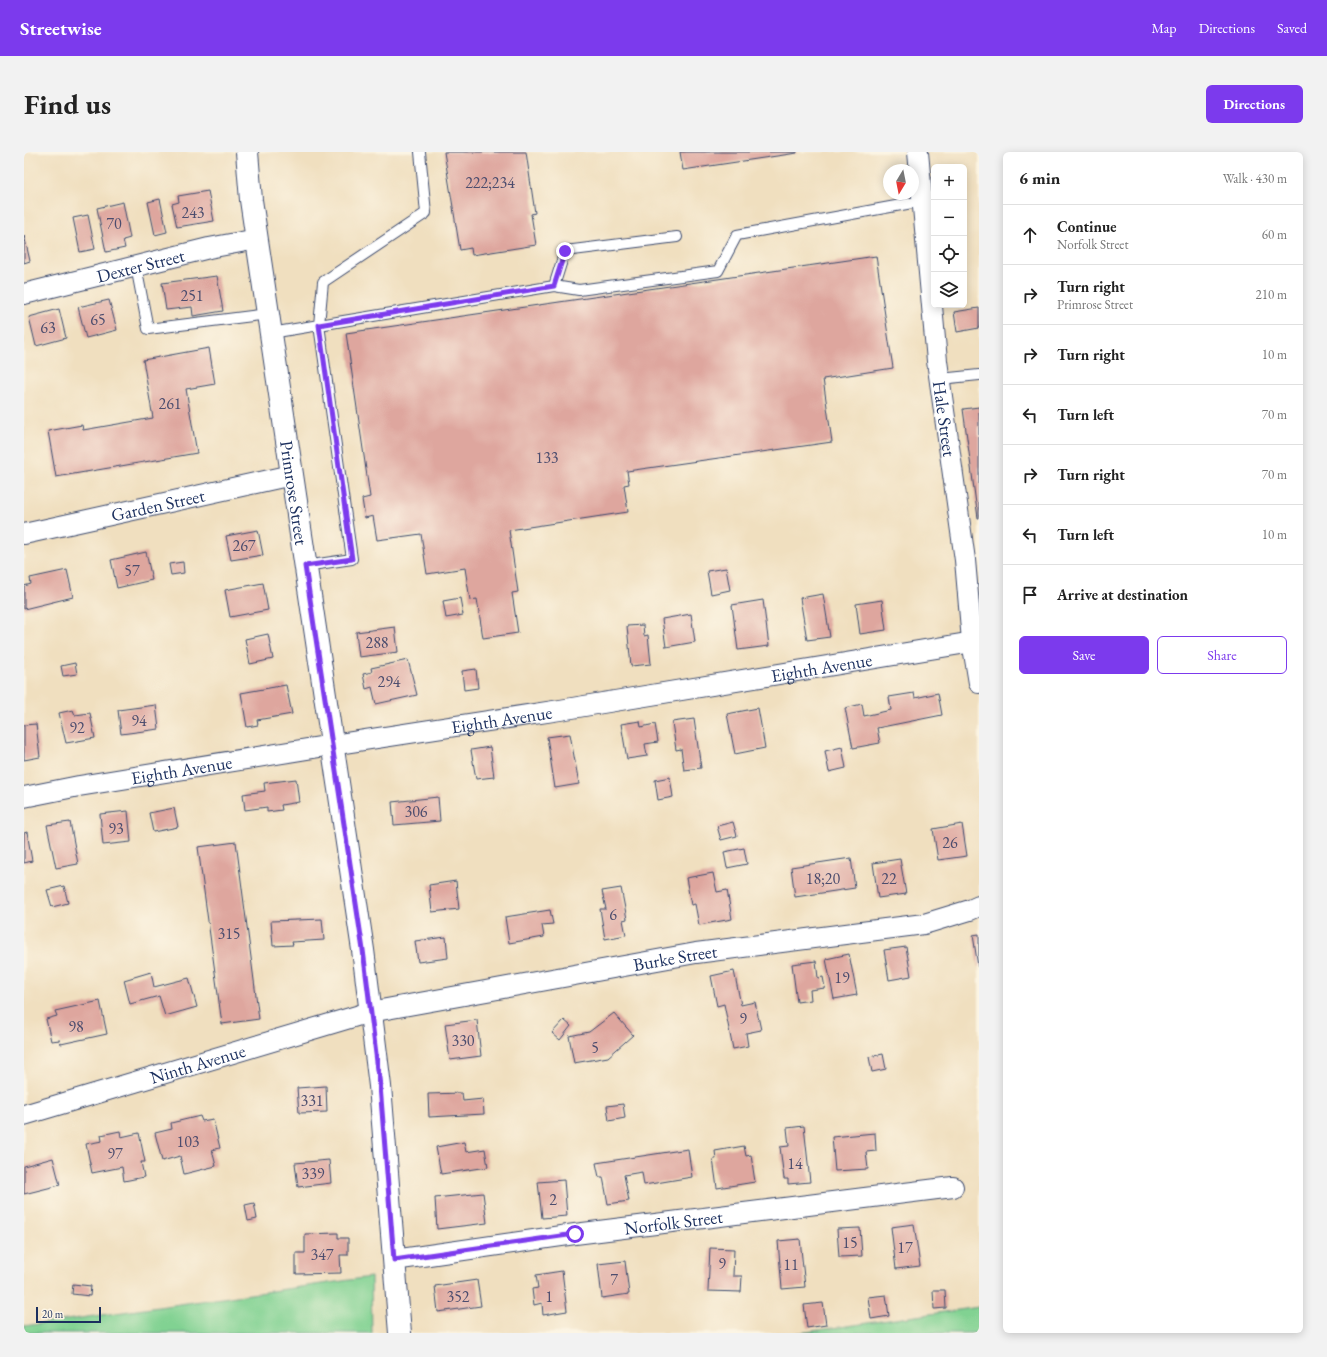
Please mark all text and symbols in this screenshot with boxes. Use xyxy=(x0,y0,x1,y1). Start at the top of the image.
text: Streetwise xyxy=(20,16,102,41)
text: Map xyxy=(1151,19,1177,37)
text: Directions xyxy=(1199,19,1255,37)
text: Saved xyxy=(1277,19,1307,37)
button: Directions xyxy=(1206,85,1303,123)
text: Find us xyxy=(24,86,111,122)
north arrow xyxy=(883,164,919,200)
map controls xyxy=(931,164,967,308)
button: + xyxy=(931,164,967,200)
text: 6 min xyxy=(1019,167,1060,189)
text: Walk · 430 m xyxy=(1223,170,1287,187)
house number: 222;234 xyxy=(465,172,515,193)
button: − xyxy=(931,200,967,236)
house number: 243 xyxy=(181,202,205,223)
house number: 70 xyxy=(106,213,122,234)
text: Continue xyxy=(1057,217,1117,236)
icon: ahead xyxy=(1019,224,1041,246)
text: 60 m xyxy=(1262,226,1287,243)
button: locate xyxy=(931,236,967,272)
text: Norfolk Street xyxy=(1057,236,1129,253)
route end xyxy=(556,242,574,260)
street label: Dexter Street xyxy=(94,243,187,287)
button: layers xyxy=(931,272,967,308)
text: Turn right xyxy=(1057,277,1125,296)
icon: right xyxy=(1019,284,1041,306)
house number: 251 xyxy=(180,285,204,306)
text: 210 m xyxy=(1256,286,1287,303)
text: Primrose Street xyxy=(1057,296,1133,313)
house number: 65 xyxy=(90,309,106,330)
house number: 63 xyxy=(40,317,56,338)
icon: right xyxy=(1019,344,1041,366)
text: Turn right xyxy=(1057,345,1125,364)
text: 10 m xyxy=(1262,346,1287,363)
street label: Hale Street xyxy=(928,379,962,458)
house number: 261 xyxy=(158,393,182,414)
icon: left xyxy=(1019,404,1041,426)
text: Turn left xyxy=(1057,405,1114,424)
text: 70 m xyxy=(1262,406,1287,423)
street label: Primrose Street xyxy=(276,439,314,547)
house number: 133 xyxy=(535,447,559,468)
icon: right xyxy=(1019,464,1041,486)
text: Turn right xyxy=(1057,465,1125,484)
text: 70 m xyxy=(1262,466,1287,483)
street label: Garden Street xyxy=(109,483,207,526)
icon: left xyxy=(1019,524,1041,546)
text: Turn left xyxy=(1057,525,1114,544)
text: 10 m xyxy=(1262,526,1287,543)
house number: 267 xyxy=(232,535,256,556)
house number: 57 xyxy=(124,560,140,581)
icon: arrive xyxy=(1019,584,1041,606)
text: Arrive at destination xyxy=(1057,585,1188,604)
house number: 288 xyxy=(365,632,389,653)
button: Save xyxy=(1019,636,1149,674)
button: Share xyxy=(1157,636,1287,674)
street label: Eighth Avenue xyxy=(769,647,874,687)
house number: 294 xyxy=(377,671,401,692)
street label: Eighth Avenue xyxy=(449,700,554,738)
house number: 94 xyxy=(131,710,147,731)
house number: 92 xyxy=(69,717,85,738)
street label: Eighth Avenue xyxy=(129,750,234,789)
house number: 306 xyxy=(404,801,428,822)
house number: 93 xyxy=(108,818,124,839)
house number: 26 xyxy=(942,832,958,853)
house number: 18;20 xyxy=(806,868,841,889)
house number: 22 xyxy=(881,868,897,889)
house number: 6 xyxy=(609,904,617,925)
house number: 315 xyxy=(217,923,241,944)
street label: Burke Street xyxy=(631,939,719,976)
house number: 19 xyxy=(834,967,850,988)
house number: 9 xyxy=(739,1008,747,1029)
house number: 98 xyxy=(68,1016,84,1037)
house number: 330 xyxy=(451,1030,475,1051)
house number: 5 xyxy=(591,1037,599,1058)
street label: Ninth Avenue xyxy=(147,1038,248,1088)
house number: 331 xyxy=(300,1090,324,1111)
house number: 103 xyxy=(176,1131,200,1152)
house number: 97 xyxy=(107,1143,123,1164)
house number: 14 xyxy=(787,1153,803,1174)
house number: 339 xyxy=(301,1163,325,1184)
house number: 2 xyxy=(549,1189,557,1210)
street label: Norfolk Street xyxy=(623,1204,724,1239)
route start xyxy=(566,1225,584,1243)
house number: 15 xyxy=(842,1232,858,1253)
house number: 17 xyxy=(897,1237,913,1258)
house number: 347 xyxy=(310,1244,334,1265)
house number: 9 xyxy=(718,1253,726,1274)
house number: 11 xyxy=(783,1254,799,1275)
house number: 7 xyxy=(610,1269,618,1290)
house number: 352 xyxy=(446,1286,470,1307)
house number: 1 xyxy=(545,1286,553,1307)
scale bar xyxy=(36,1305,101,1324)
text: 20 m xyxy=(42,1307,63,1321)

